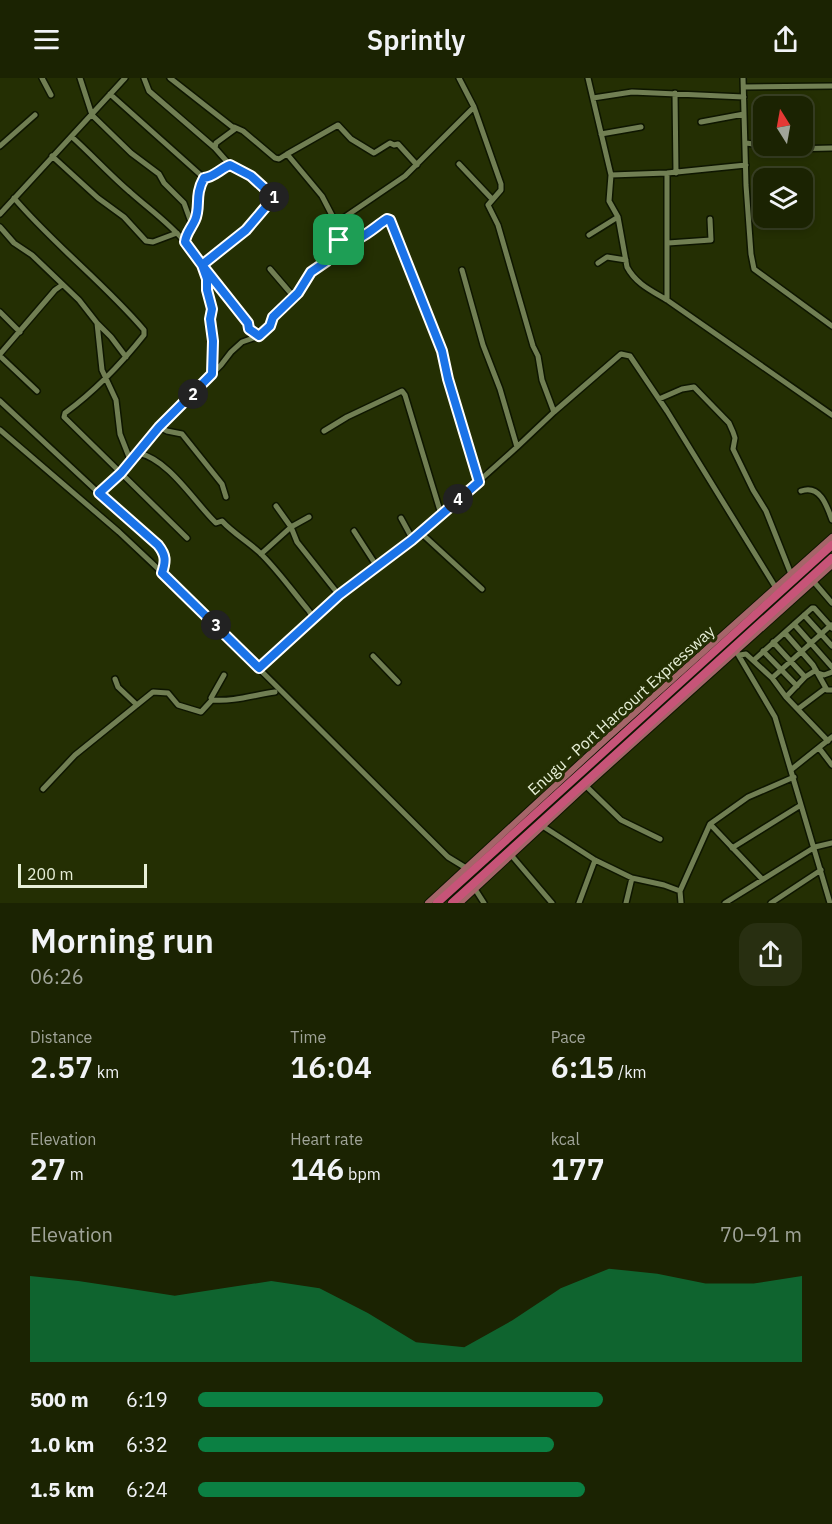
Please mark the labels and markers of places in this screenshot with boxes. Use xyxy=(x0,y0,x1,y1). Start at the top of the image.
pin: 1 xyxy=(259,182,289,212)
pin xyxy=(313,214,364,265)
pin: 2 xyxy=(178,379,208,409)
pin: 4 xyxy=(443,484,473,514)
pin: 3 xyxy=(201,610,231,640)

